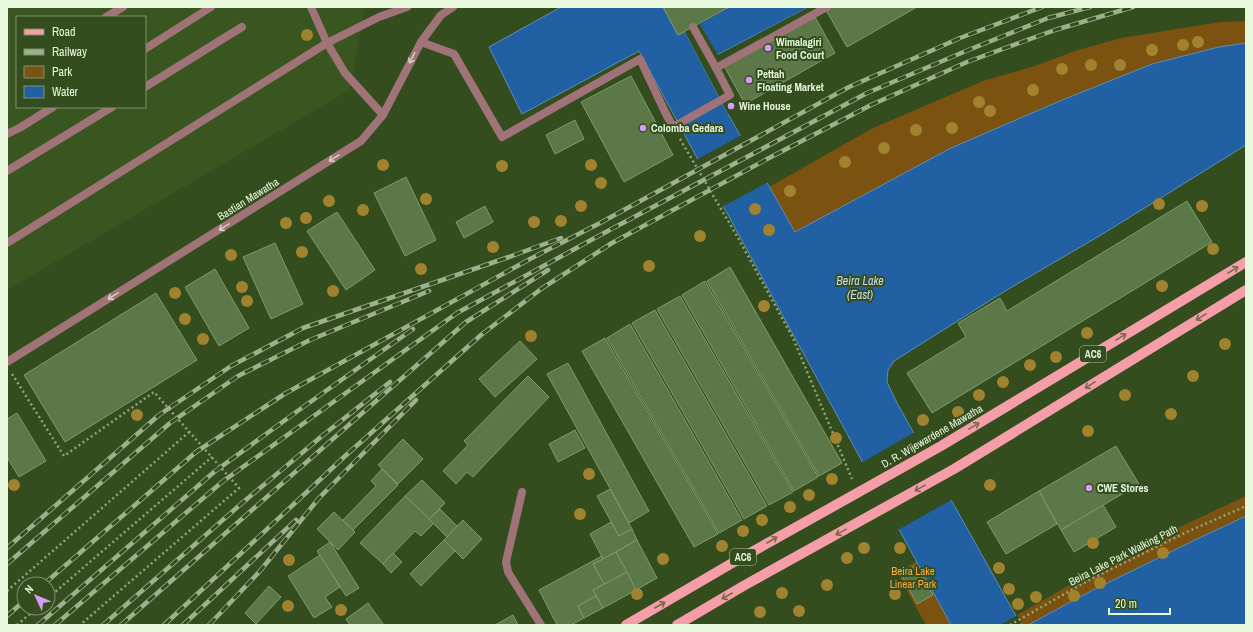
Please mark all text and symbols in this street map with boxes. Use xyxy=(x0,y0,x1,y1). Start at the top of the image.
legend xyxy=(16,16,146,108)
text: Road xyxy=(52,24,76,40)
place label: Wimalagiri Food Court xyxy=(776,35,824,62)
marker: Wimalagiri Food Court xyxy=(763,43,773,53)
text: Railway xyxy=(52,44,87,60)
one-way arrow xyxy=(408,52,416,64)
text: Park xyxy=(52,64,72,80)
place label: Pettah Floating Market xyxy=(757,67,824,94)
marker: Pettah Floating Market xyxy=(744,75,754,85)
text: Water xyxy=(52,84,79,100)
place label: Wine House xyxy=(739,99,791,113)
marker: Wine House xyxy=(726,101,736,111)
place label: Colomba Gedara xyxy=(651,121,723,135)
marker: Colomba Gedara xyxy=(638,123,648,133)
one-way arrow xyxy=(328,155,340,163)
street label: Bastian Mawatha xyxy=(215,175,281,223)
one-way arrow xyxy=(218,223,229,231)
one-way arrow xyxy=(1227,265,1239,273)
water label: Beira Lake (East) xyxy=(836,273,884,303)
one-way arrow xyxy=(107,292,119,300)
one-way arrow xyxy=(1195,314,1207,322)
one-way arrow xyxy=(1115,333,1126,341)
road number: AC6 xyxy=(1080,346,1106,362)
one-way arrow xyxy=(1084,382,1096,390)
street label: D. R. Wijewardene Mawatha xyxy=(879,401,985,471)
one-way arrow xyxy=(968,421,980,429)
place label: CWE Stores xyxy=(1097,481,1149,495)
marker: CWE Stores xyxy=(1084,483,1094,493)
one-way arrow xyxy=(914,485,926,492)
street label: Beira Lake Park Walking Path xyxy=(1066,521,1180,589)
one-way arrow xyxy=(835,528,847,536)
one-way arrow xyxy=(766,536,778,544)
road number: AC6 xyxy=(730,549,756,565)
park label: Beira Lake Linear Park xyxy=(890,564,937,591)
north arrow xyxy=(16,576,56,616)
text: N xyxy=(22,582,36,596)
scale bar xyxy=(1109,590,1170,616)
one-way arrow xyxy=(722,592,734,600)
text: 20 m xyxy=(1115,596,1137,612)
one-way arrow xyxy=(654,601,666,609)

